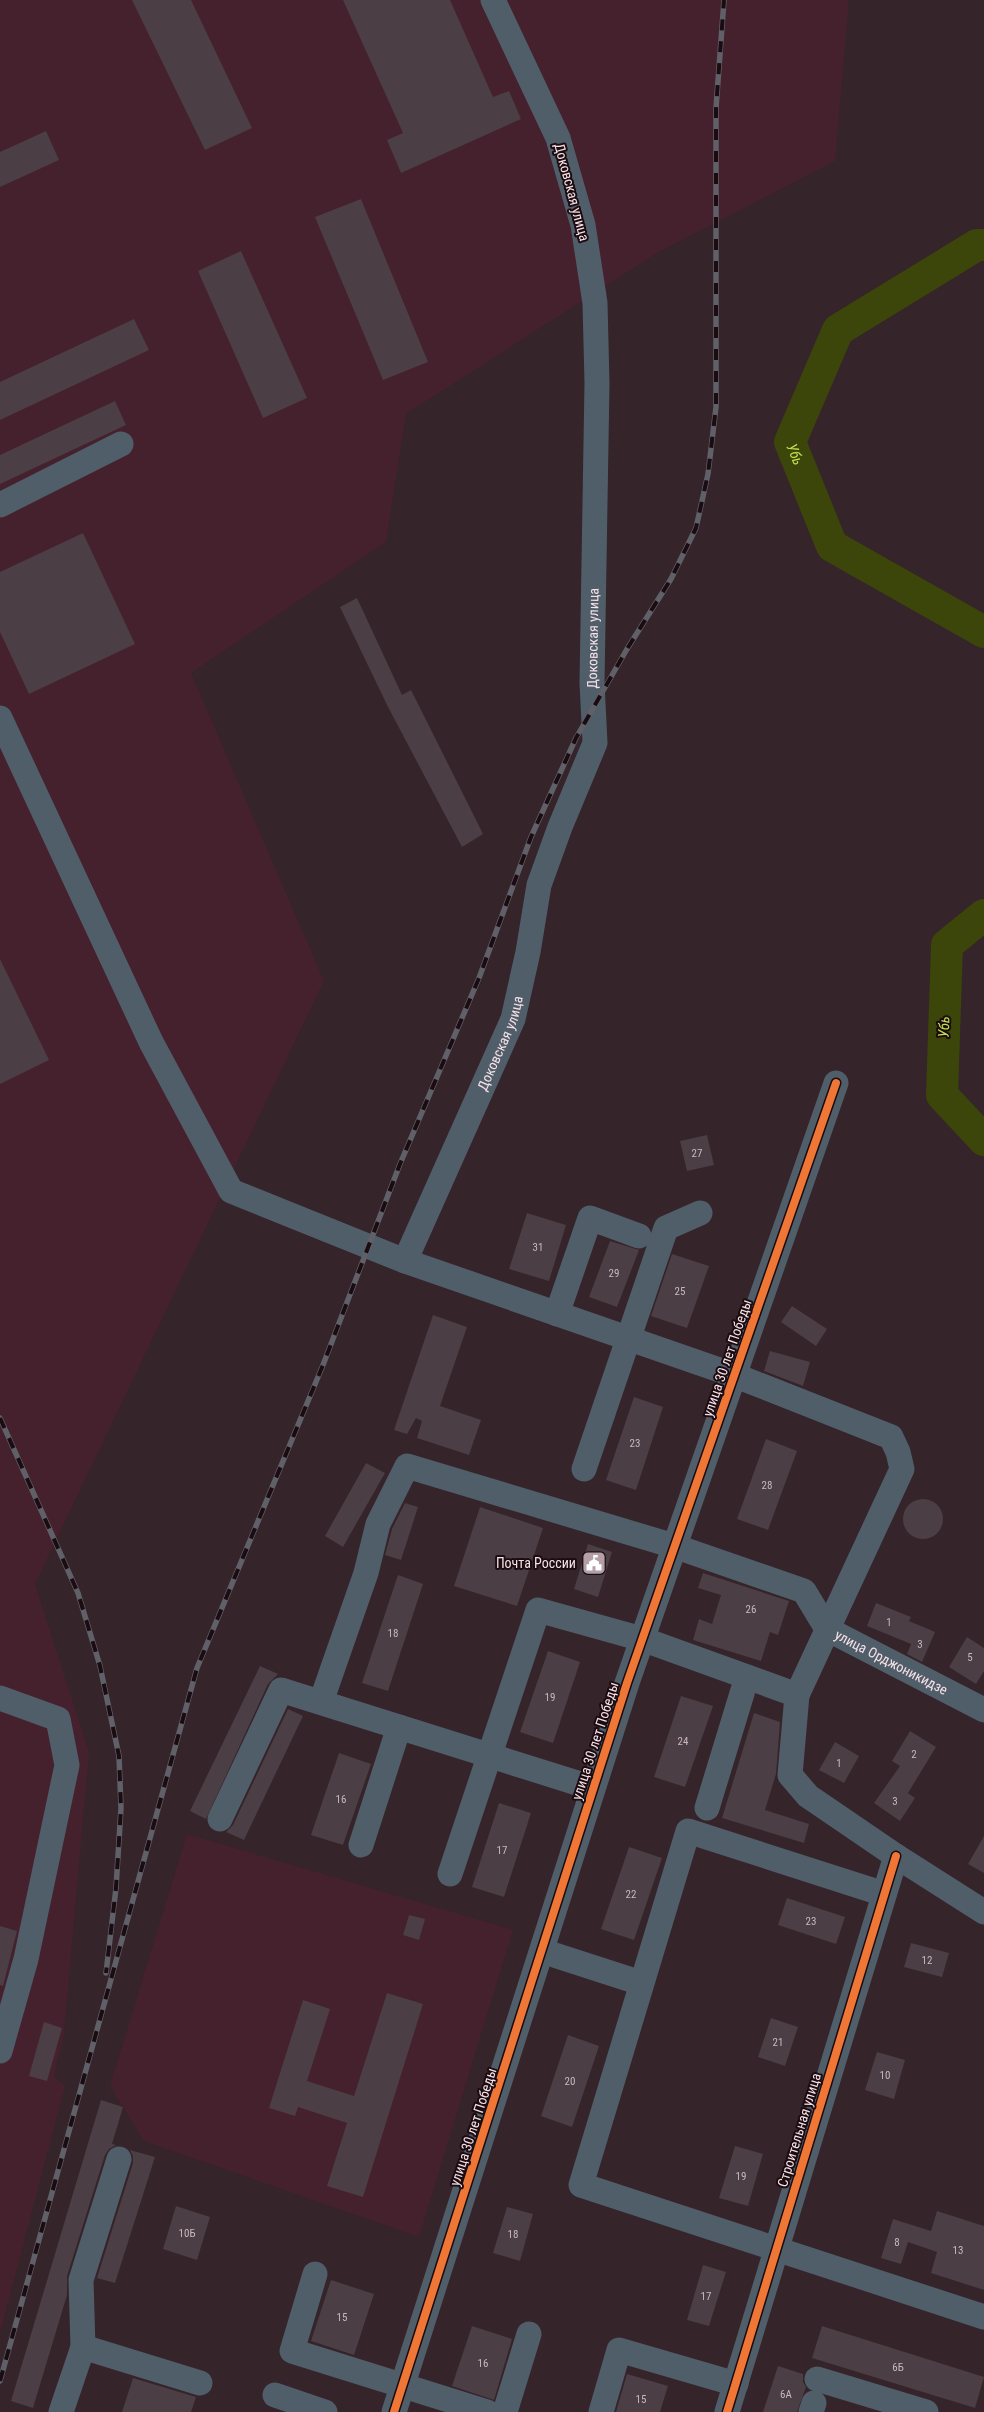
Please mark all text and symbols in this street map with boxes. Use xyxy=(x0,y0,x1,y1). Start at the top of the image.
street label: Доковская улица xyxy=(551,141,593,243)
water label: Убь xyxy=(783,441,807,468)
street label: Доковская улица xyxy=(584,588,602,689)
street label: Доковская улица xyxy=(474,994,526,1093)
water label: Убь xyxy=(935,1016,953,1038)
house number: 27 xyxy=(692,1147,702,1160)
house number: 31 xyxy=(533,1241,543,1254)
house number: 29 xyxy=(609,1267,619,1280)
house number: 25 xyxy=(675,1285,685,1298)
street label: улица 30 лет Победы xyxy=(699,1297,755,1419)
house number: 23 xyxy=(630,1437,640,1450)
house number: 28 xyxy=(762,1479,772,1492)
public building icon: Почта России xyxy=(581,1550,607,1576)
place label: Почта России xyxy=(496,1555,576,1571)
house number: 26 xyxy=(746,1603,756,1616)
house number: 1 xyxy=(886,1616,892,1629)
house number: 18 xyxy=(388,1627,398,1640)
street label: улица Орджоникидзе xyxy=(832,1627,951,1698)
house number: 3 xyxy=(917,1638,923,1651)
house number: 5 xyxy=(967,1651,973,1664)
street label: улица 30 лет Победы xyxy=(568,1680,622,1802)
house number: 19 xyxy=(545,1691,555,1704)
house number: 24 xyxy=(678,1735,689,1748)
house number: 2 xyxy=(911,1748,917,1761)
house number: 1 xyxy=(836,1757,842,1770)
house number: 16 xyxy=(336,1793,346,1806)
house number: 3 xyxy=(892,1795,898,1808)
house number: 17 xyxy=(497,1844,507,1857)
house number: 22 xyxy=(626,1888,636,1901)
house number: 23 xyxy=(806,1915,816,1928)
house number: 12 xyxy=(922,1954,932,1967)
house number: 21 xyxy=(773,2036,783,2049)
street label: улица 30 лет Победы xyxy=(446,2066,500,2188)
house number: 10 xyxy=(880,2069,890,2082)
street label: Строительная улица xyxy=(774,2071,824,2189)
house number: 20 xyxy=(565,2075,575,2088)
house number: 19 xyxy=(736,2170,746,2183)
house number: 10Б xyxy=(179,2227,195,2240)
house number: 18 xyxy=(508,2228,518,2241)
house number: 8 xyxy=(894,2236,900,2249)
house number: 13 xyxy=(953,2244,963,2257)
house number: 17 xyxy=(701,2290,711,2303)
house number: 15 xyxy=(337,2311,347,2324)
house number: 16 xyxy=(478,2357,488,2370)
house number: 6Б xyxy=(892,2361,904,2374)
house number: 6А xyxy=(780,2388,793,2401)
house number: 15 xyxy=(636,2393,646,2406)

